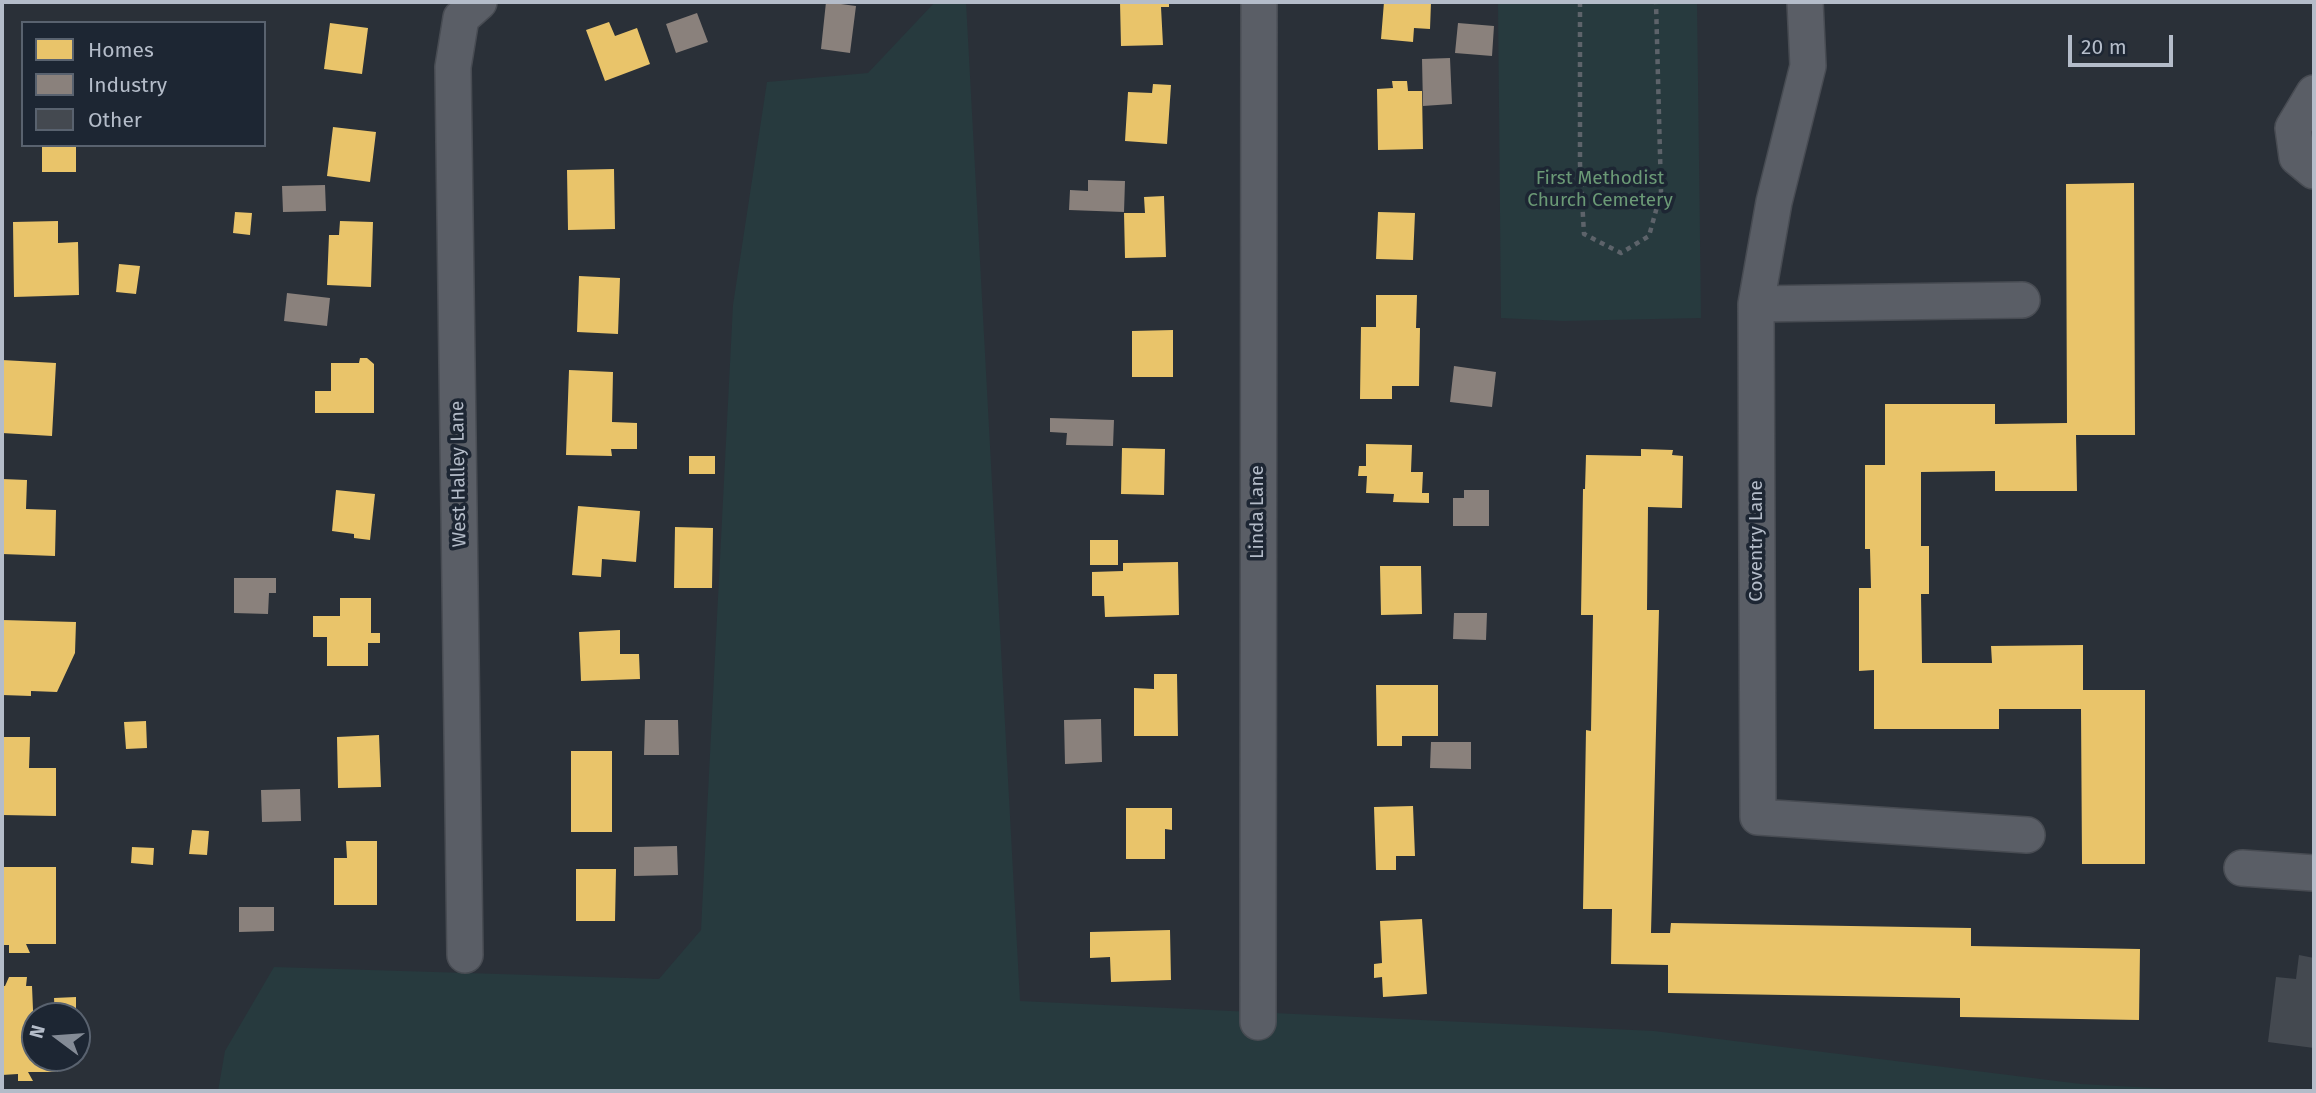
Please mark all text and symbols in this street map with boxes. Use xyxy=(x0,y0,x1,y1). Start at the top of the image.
legend xyxy=(21,21,266,147)
scale bar xyxy=(2071,21,2176,65)
text: 20 m xyxy=(2081,34,2127,60)
text: Homes xyxy=(88,37,154,63)
text: Industry xyxy=(88,72,167,98)
text: Other xyxy=(88,107,142,133)
park label: First Methodist Church Cemetery xyxy=(1527,168,1673,212)
street label: West Halley Lane xyxy=(446,401,472,547)
street label: Linda Lane xyxy=(1247,465,1269,559)
street label: Coventry Lane xyxy=(1746,480,1768,602)
north arrow xyxy=(21,1002,91,1072)
text: N xyxy=(24,1022,50,1041)

